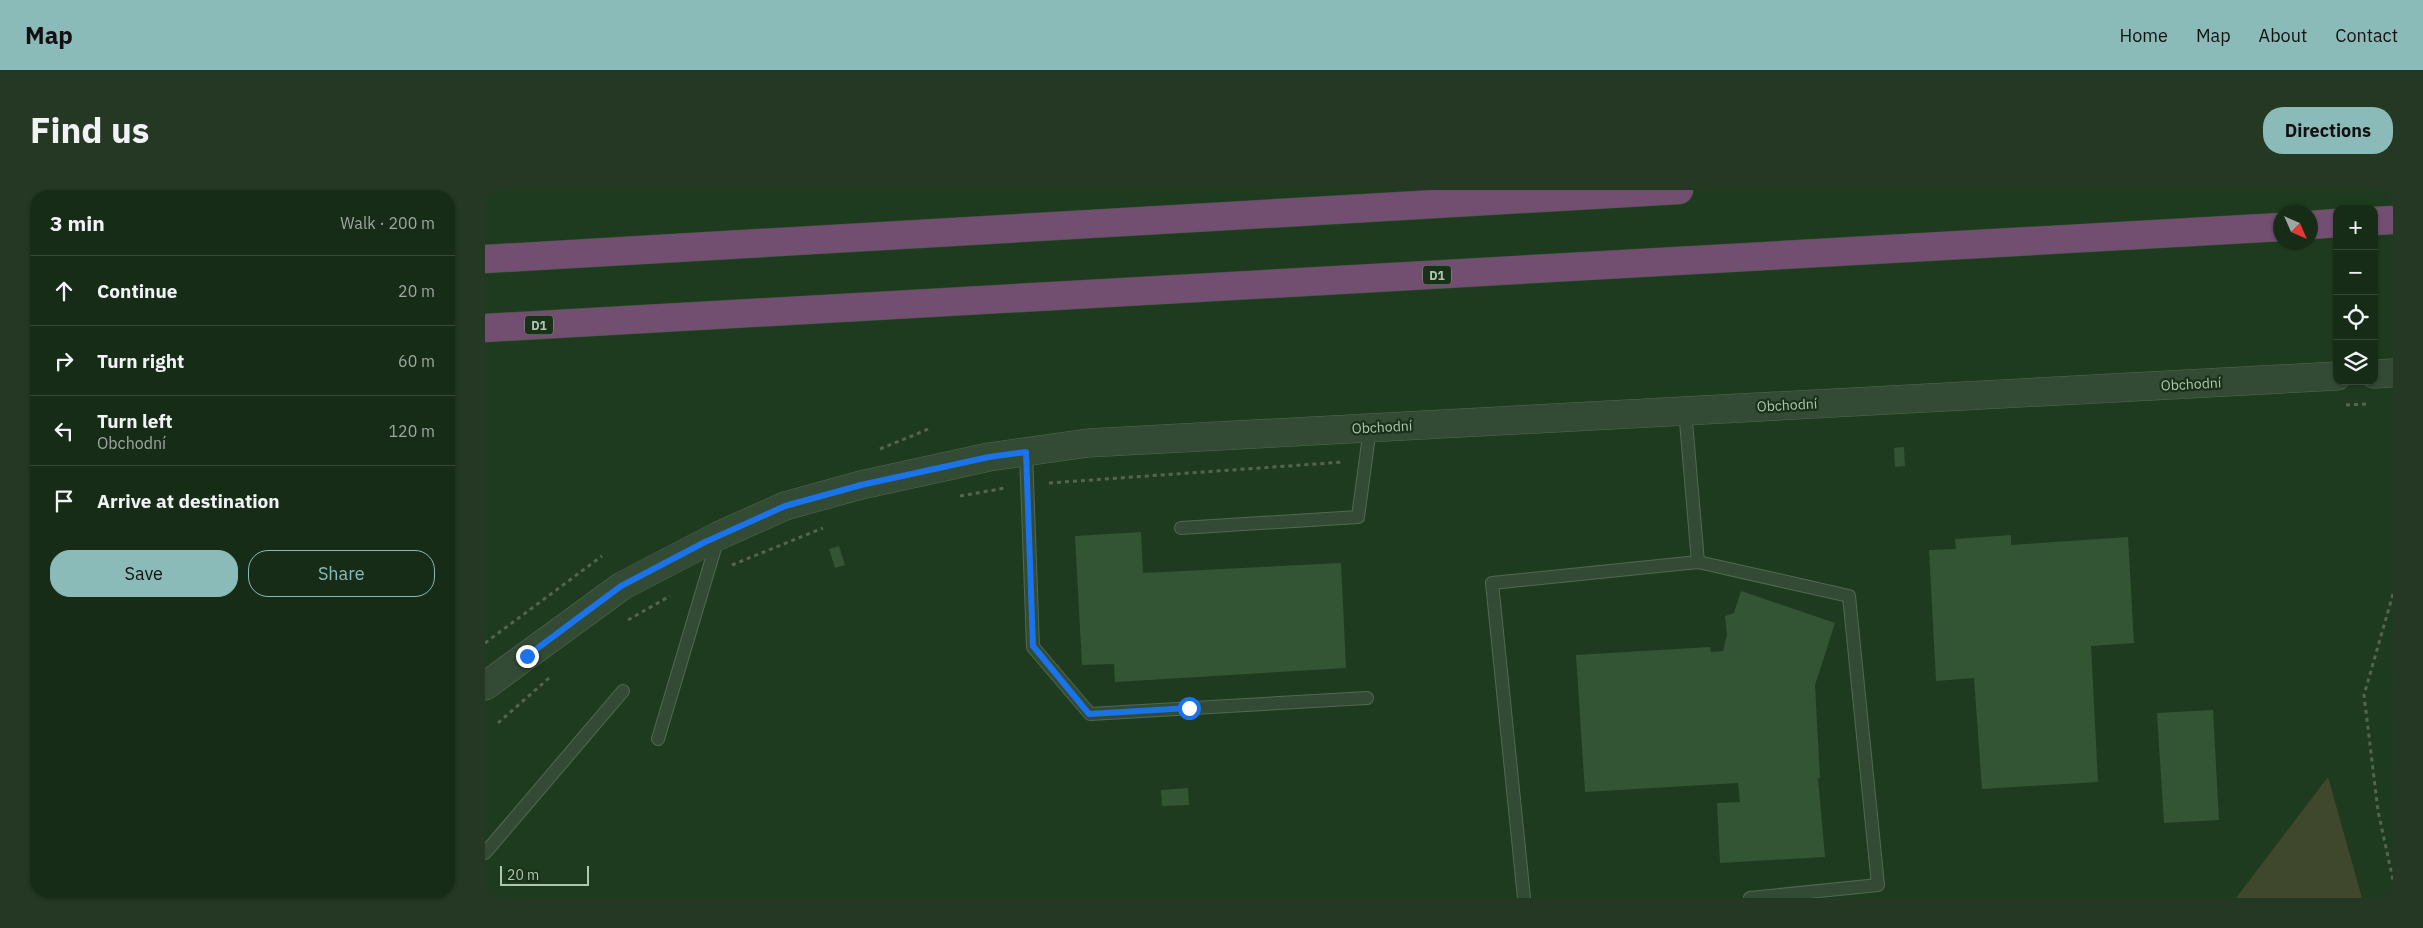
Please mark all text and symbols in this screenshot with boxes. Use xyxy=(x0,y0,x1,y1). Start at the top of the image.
text: Map xyxy=(25,19,73,51)
text: Home xyxy=(2120,24,2168,47)
text: Map xyxy=(2196,24,2231,47)
text: About xyxy=(2259,24,2307,47)
text: Contact xyxy=(2335,24,2398,47)
text: Find us xyxy=(30,107,149,153)
button: Directions xyxy=(2263,107,2393,154)
north arrow xyxy=(2273,205,2318,250)
map controls xyxy=(2333,205,2378,385)
button: + xyxy=(2333,205,2378,250)
text: 3 min xyxy=(50,209,105,237)
text: Walk · 200 m xyxy=(340,213,435,233)
button: − xyxy=(2333,250,2378,295)
road number: D1 xyxy=(1423,266,1451,284)
icon: ahead xyxy=(50,277,78,305)
text: Continue xyxy=(97,279,177,303)
text: 20 m xyxy=(398,281,435,301)
button: locate xyxy=(2333,295,2378,340)
road number: D1 xyxy=(525,316,553,334)
button: layers xyxy=(2333,340,2378,385)
icon: right xyxy=(50,347,78,375)
text: Turn right xyxy=(97,349,184,373)
text: 60 m xyxy=(398,351,435,371)
street label: Obchodní xyxy=(2160,373,2222,395)
street label: Obchodní xyxy=(1756,394,1818,416)
text: Turn left xyxy=(97,409,173,433)
street label: Obchodní xyxy=(1351,416,1413,438)
icon: left xyxy=(50,417,78,445)
text: 120 m xyxy=(388,421,435,441)
text: Obchodní xyxy=(97,433,166,453)
icon: arrive xyxy=(50,487,78,515)
text: Arrive at destination xyxy=(97,489,280,513)
button: Save xyxy=(50,550,238,597)
button: Share xyxy=(248,550,435,597)
route end xyxy=(516,645,539,668)
route start xyxy=(1178,697,1201,720)
scale bar xyxy=(500,863,589,886)
text: 20 m xyxy=(507,866,539,884)

